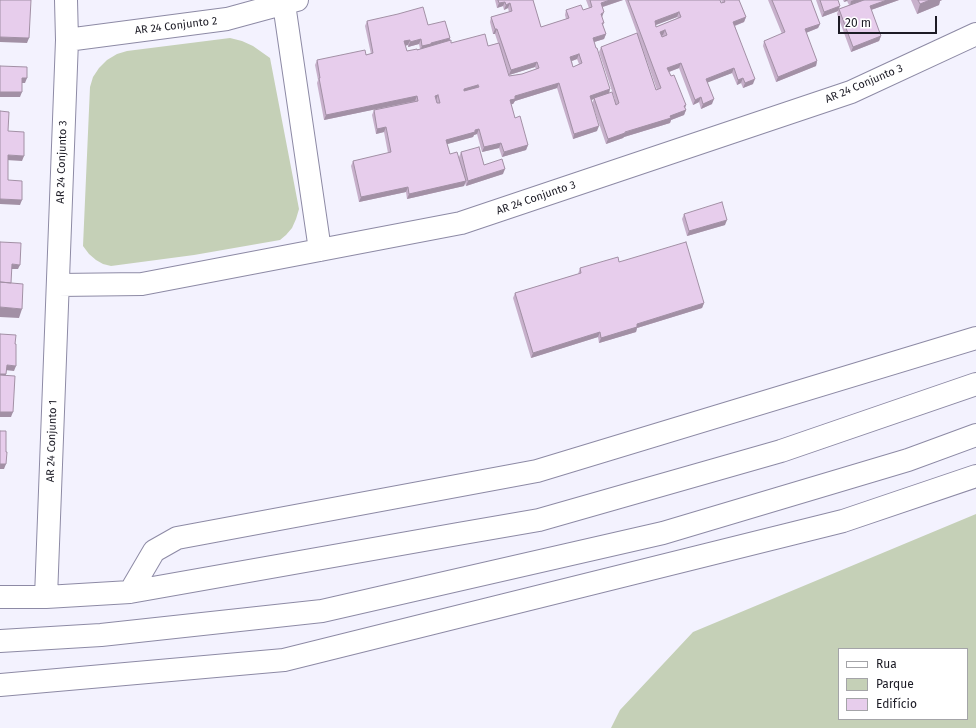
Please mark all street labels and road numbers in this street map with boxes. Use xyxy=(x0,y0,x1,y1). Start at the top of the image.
street label: AR 24 Conjunto 2 xyxy=(134,14,218,38)
street label: AR 24 Conjunto 3 xyxy=(823,62,905,106)
street label: AR 24 Conjunto 3 xyxy=(54,120,70,204)
street label: AR 24 Conjunto 3 xyxy=(495,178,577,218)
street label: AR 24 Conjunto 1 xyxy=(44,400,60,482)

